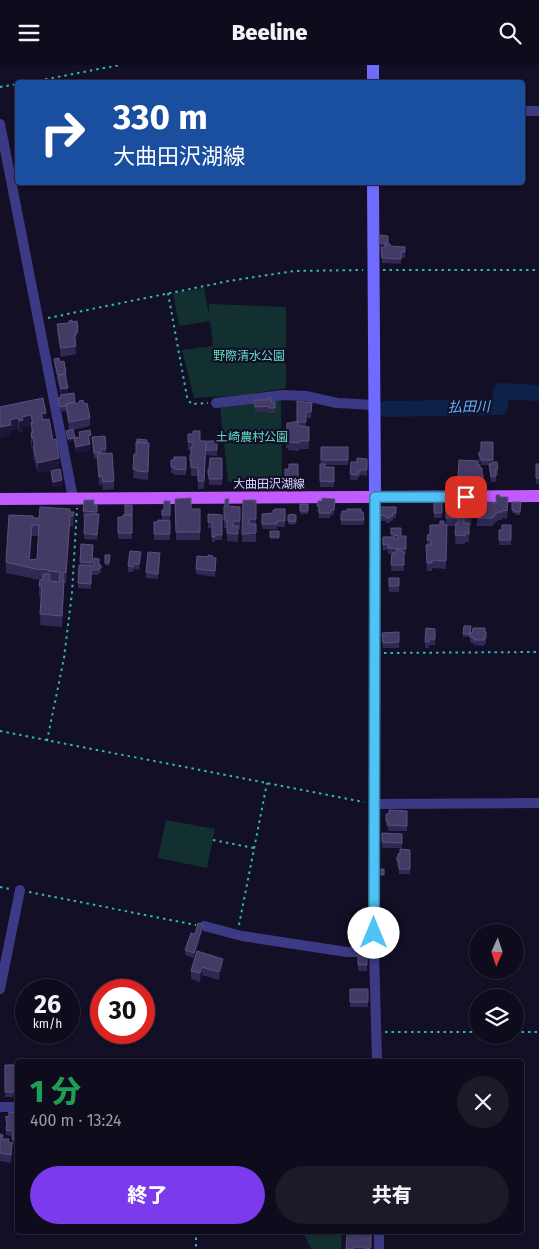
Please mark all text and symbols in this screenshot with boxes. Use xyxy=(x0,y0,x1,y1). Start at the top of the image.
icon: menu xyxy=(15,19,43,47)
text: Beeline xyxy=(232,19,307,46)
icon: search xyxy=(496,19,524,47)
text: 330 m xyxy=(113,96,208,138)
icon: right xyxy=(30,100,95,165)
text: 大曲田沢湖線 xyxy=(113,143,245,170)
park label: 野際清水公園 xyxy=(213,349,285,363)
water label: 払田川 xyxy=(448,398,492,416)
park label: 土崎農村公園 xyxy=(216,430,288,444)
pin xyxy=(445,476,487,518)
street label: 大曲田沢湖線 xyxy=(233,477,305,491)
icon: arrive xyxy=(452,483,480,511)
position arrow xyxy=(347,906,399,958)
north arrow xyxy=(469,924,524,979)
map controls xyxy=(469,924,524,1044)
speed limit sign: 30 xyxy=(90,979,155,1044)
button: layers xyxy=(469,989,524,1044)
text: 26 xyxy=(34,990,61,1020)
text: km/h xyxy=(33,1017,62,1031)
text: 1 分 xyxy=(30,1074,81,1110)
button: close xyxy=(457,1076,509,1128)
text: 400 m · 13:24 xyxy=(30,1111,121,1130)
button: 終了 xyxy=(30,1166,265,1224)
button: 共有 xyxy=(275,1166,509,1224)

